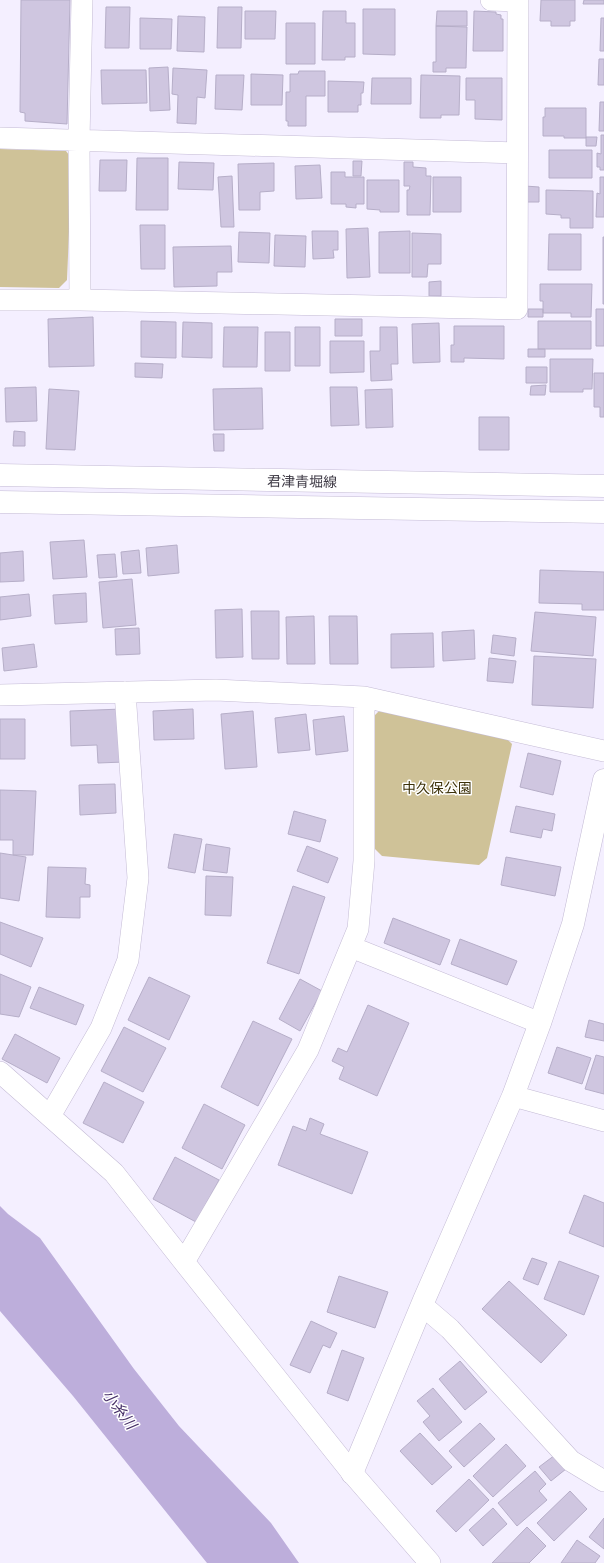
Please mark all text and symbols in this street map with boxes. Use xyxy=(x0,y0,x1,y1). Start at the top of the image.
street label: 君津青堀線 xyxy=(267,471,337,491)
park label: 中久保公園 xyxy=(402,778,472,797)
water label: 小糸川 xyxy=(98,1385,143,1435)

